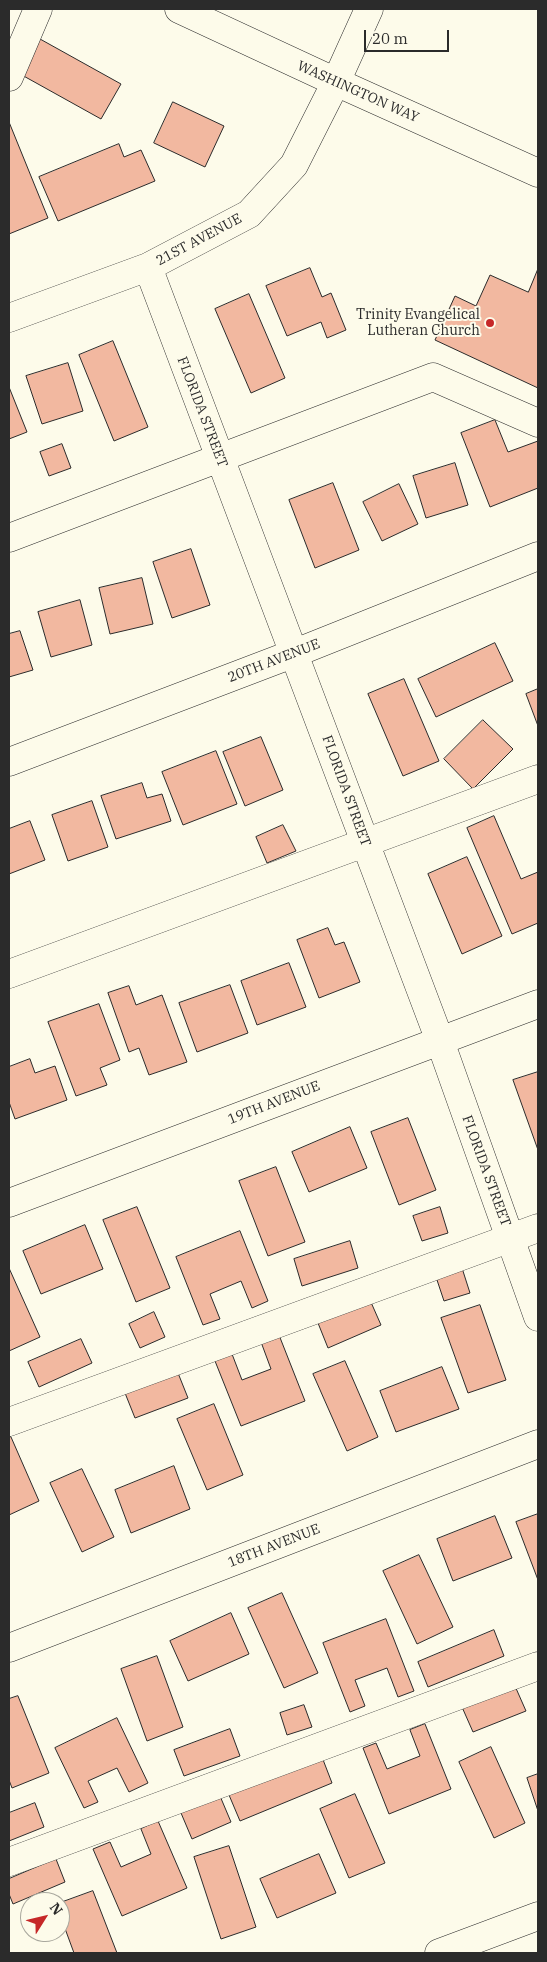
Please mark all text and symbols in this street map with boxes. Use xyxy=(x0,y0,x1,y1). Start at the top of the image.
scale bar xyxy=(367,20,452,52)
text: 20 m xyxy=(372,29,408,48)
street label: WASHINGTON WAY xyxy=(295,58,421,126)
street label: 21ST AVENUE xyxy=(153,210,245,270)
place label: Trinity Evangelical Lutheran Church xyxy=(356,307,480,340)
marker: Trinity Evangelical Lutheran Church xyxy=(484,317,496,329)
street label: FLORIDA STREET xyxy=(173,354,231,470)
street label: 20TH AVENUE xyxy=(225,636,323,686)
street label: FLORIDA STREET xyxy=(318,733,374,849)
street label: 19TH AVENUE xyxy=(225,1078,323,1128)
street label: FLORIDA STREET xyxy=(458,1113,514,1229)
street label: 18TH AVENUE xyxy=(225,1521,323,1571)
north arrow xyxy=(20,1892,70,1942)
text: N xyxy=(46,1899,67,1919)

